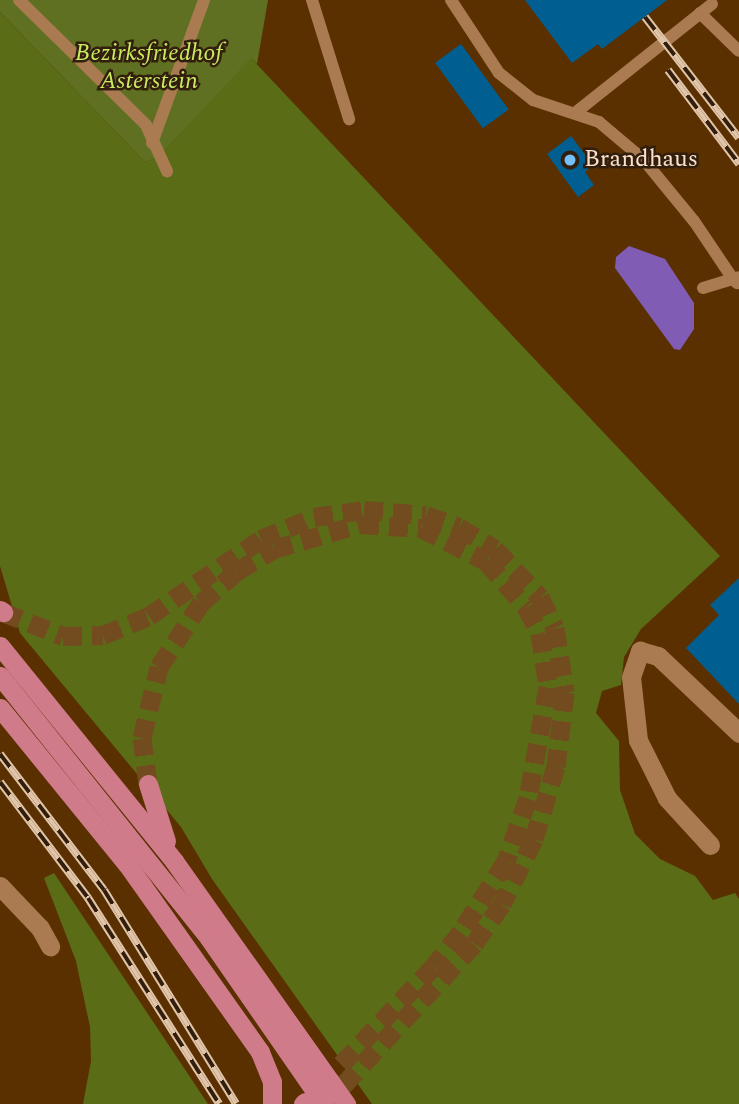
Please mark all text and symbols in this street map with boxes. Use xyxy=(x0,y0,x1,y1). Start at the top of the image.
park label: Bezirksfriedhof Asterstein xyxy=(75,40,223,96)
place label: Brandhaus xyxy=(584,146,698,174)
marker: Brandhaus xyxy=(562,152,578,168)

